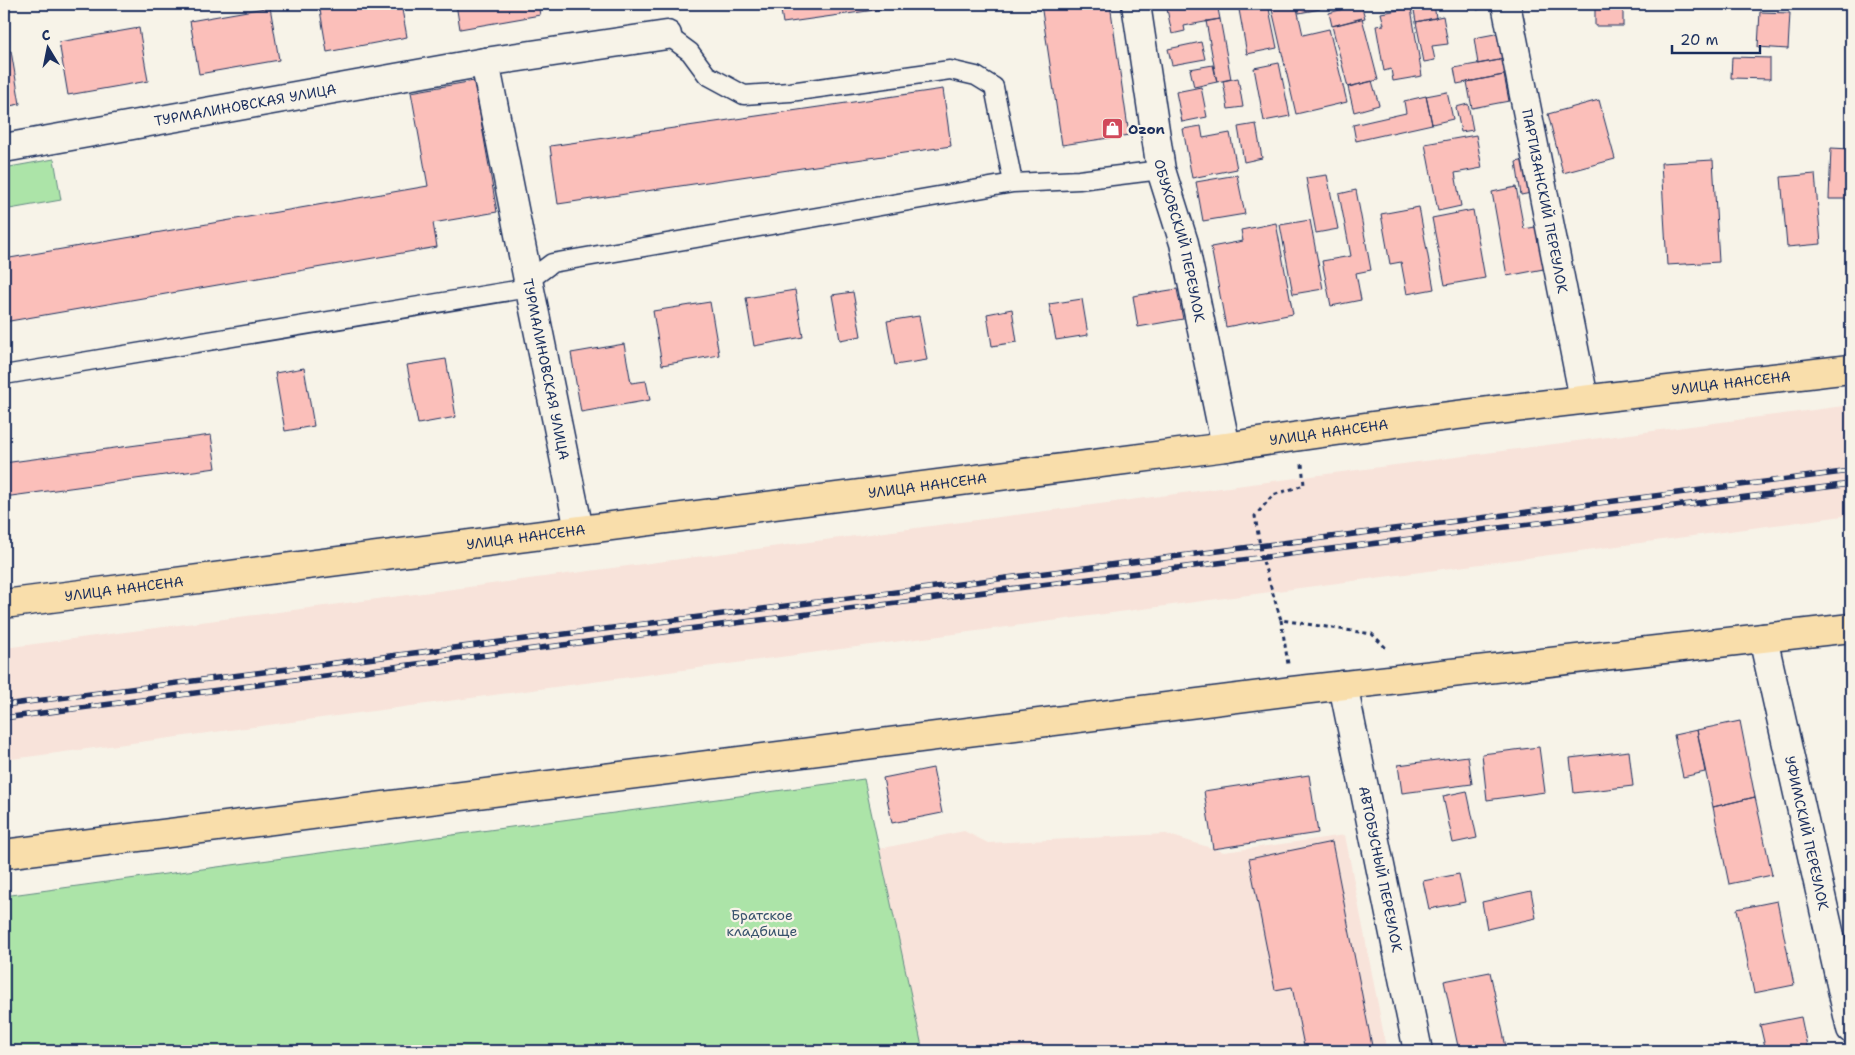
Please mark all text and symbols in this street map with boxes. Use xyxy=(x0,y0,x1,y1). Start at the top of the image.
north arrow xyxy=(22,22,72,72)
scale bar xyxy=(1672,22,1760,54)
text: С xyxy=(40,26,52,45)
text: 20 m xyxy=(1680,30,1719,50)
street label: ТУРМАЛИНОВСКАЯ УЛИЦА xyxy=(153,80,338,130)
street label: ПАРТИЗАНСКИЙ ПЕРЕУЛОК xyxy=(1518,108,1572,295)
shop icon: Ozon xyxy=(1100,117,1124,141)
place label: Ozon xyxy=(1128,120,1165,138)
street label: ОБУХОВСКИЙ ПЕРЕУЛОК xyxy=(1150,158,1209,324)
street label: ТУРМАЛИНОВСКАЯ УЛИЦА xyxy=(519,277,574,462)
street label: УЛИЦА НАНСЕНА xyxy=(1670,367,1791,398)
street label: УЛИЦА НАНСЕНА xyxy=(1268,415,1389,449)
street label: УЛИЦА НАНСЕНА xyxy=(867,469,988,502)
street label: УЛИЦА НАНСЕНА xyxy=(465,520,586,554)
street label: УЛИЦА НАНСЕНА xyxy=(63,572,185,605)
street label: УФИМСКИЙ ПЕРЕУЛОК xyxy=(1781,754,1833,912)
street label: АВТОБУСНЫЙ ПЕРЕУЛОК xyxy=(1355,784,1407,954)
park label: Братское кладбище xyxy=(727,906,798,940)

